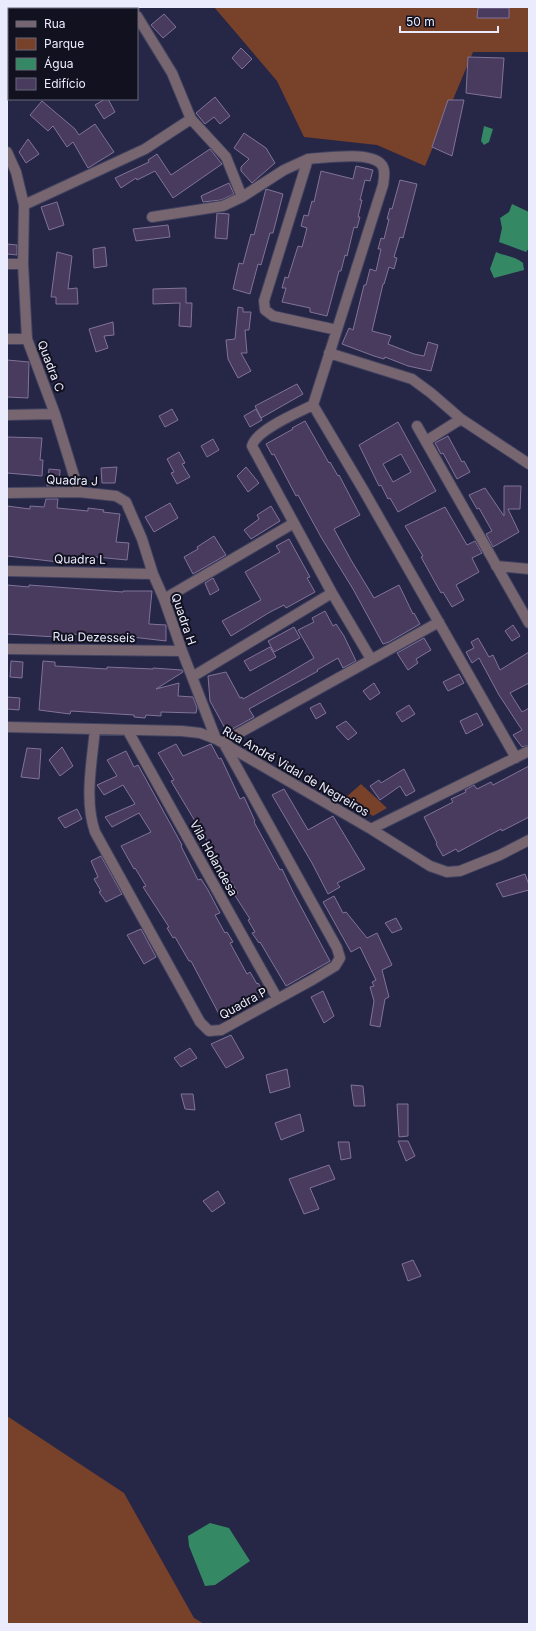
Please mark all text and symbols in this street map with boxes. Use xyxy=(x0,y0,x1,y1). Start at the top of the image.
legend xyxy=(8,8,138,100)
scale bar xyxy=(400,8,498,34)
text: 50 m xyxy=(406,14,435,29)
text: Rua xyxy=(44,16,66,31)
text: Parque xyxy=(44,36,84,51)
text: Água xyxy=(44,56,73,71)
text: Edifício xyxy=(44,76,86,91)
street label: Quadra C xyxy=(34,338,68,394)
street label: Quadra J xyxy=(46,472,98,488)
street label: Quadra L xyxy=(54,551,106,567)
street label: Quadra H xyxy=(168,591,200,647)
street label: Rua Dezesseis xyxy=(52,629,136,645)
street label: Rua André Vidal de Negreiros xyxy=(220,723,372,819)
street label: Vila Holandesa xyxy=(187,817,241,899)
street label: Quadra P xyxy=(216,984,270,1022)

